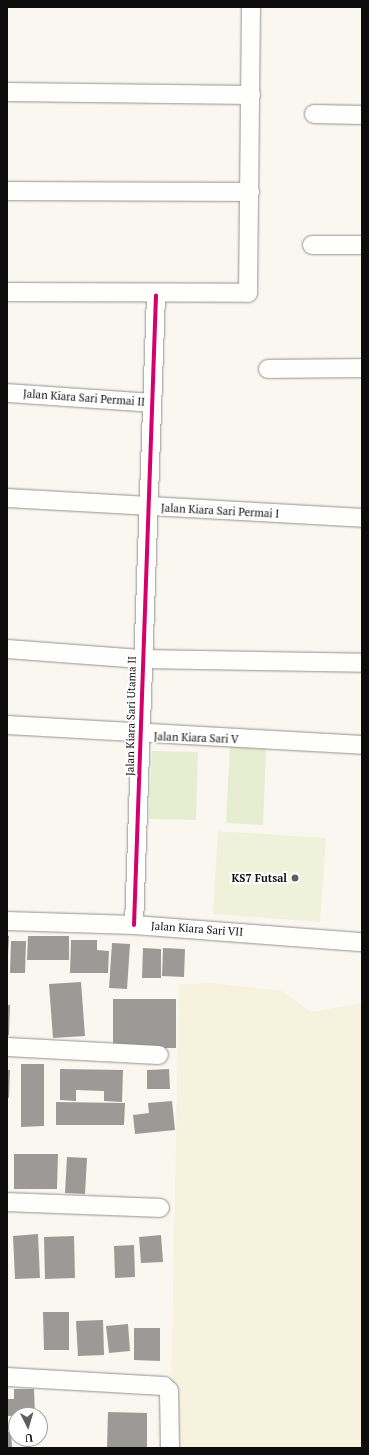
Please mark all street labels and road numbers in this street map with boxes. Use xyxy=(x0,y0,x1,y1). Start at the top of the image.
street label: Jalan Kiara Sari Permai II xyxy=(23,387,145,409)
street label: Jalan Kiara Sari Permai I xyxy=(161,501,279,521)
street label: Jalan Kiara Sari Utama II xyxy=(123,656,139,776)
street label: Jalan Kiara Sari V xyxy=(153,730,239,746)
street label: Jalan Kiara Sari VII xyxy=(150,919,244,939)

